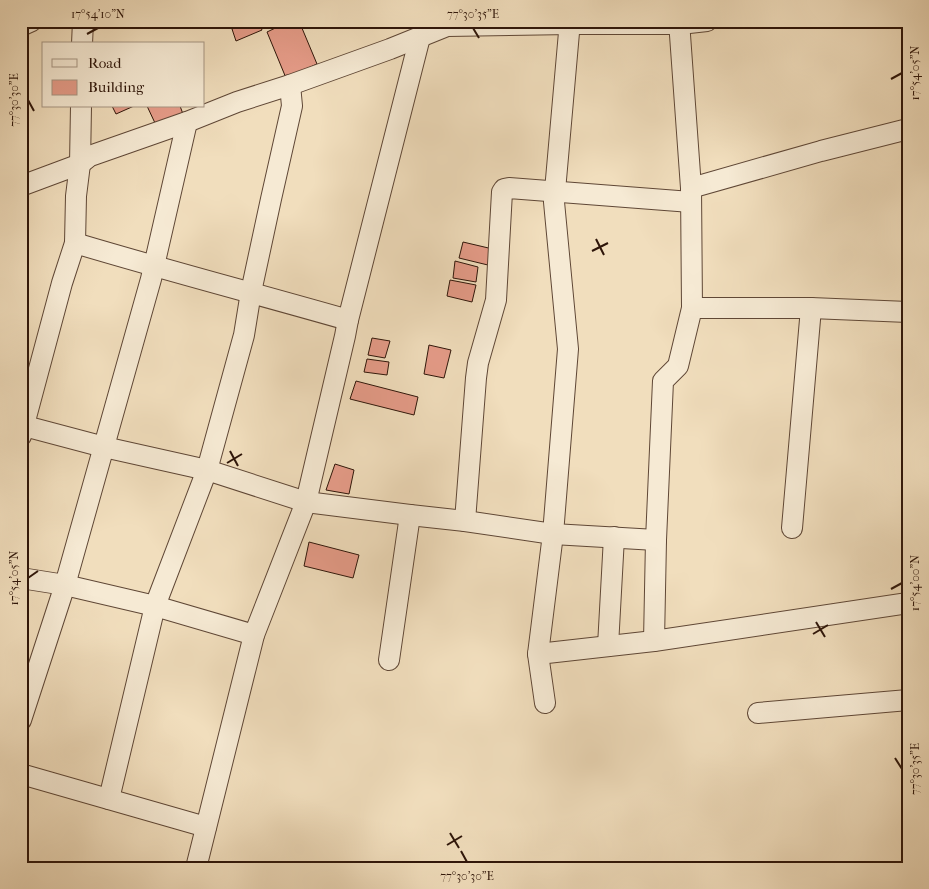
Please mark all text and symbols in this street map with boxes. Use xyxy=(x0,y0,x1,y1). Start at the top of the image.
text: 17°54'10"N xyxy=(71,7,125,21)
text: 77°30'35"E xyxy=(447,7,499,21)
legend xyxy=(42,42,205,108)
text: 17°54'05"N xyxy=(908,46,922,100)
text: Road xyxy=(88,54,122,72)
text: 77°30'30"E xyxy=(7,73,21,127)
text: Building xyxy=(88,78,145,96)
text: 17°54'05"N xyxy=(7,551,21,605)
text: 17°54'00"N xyxy=(908,555,922,611)
text: 77°30'35"E xyxy=(908,743,922,795)
text: 77°30'30"E xyxy=(440,869,494,883)

